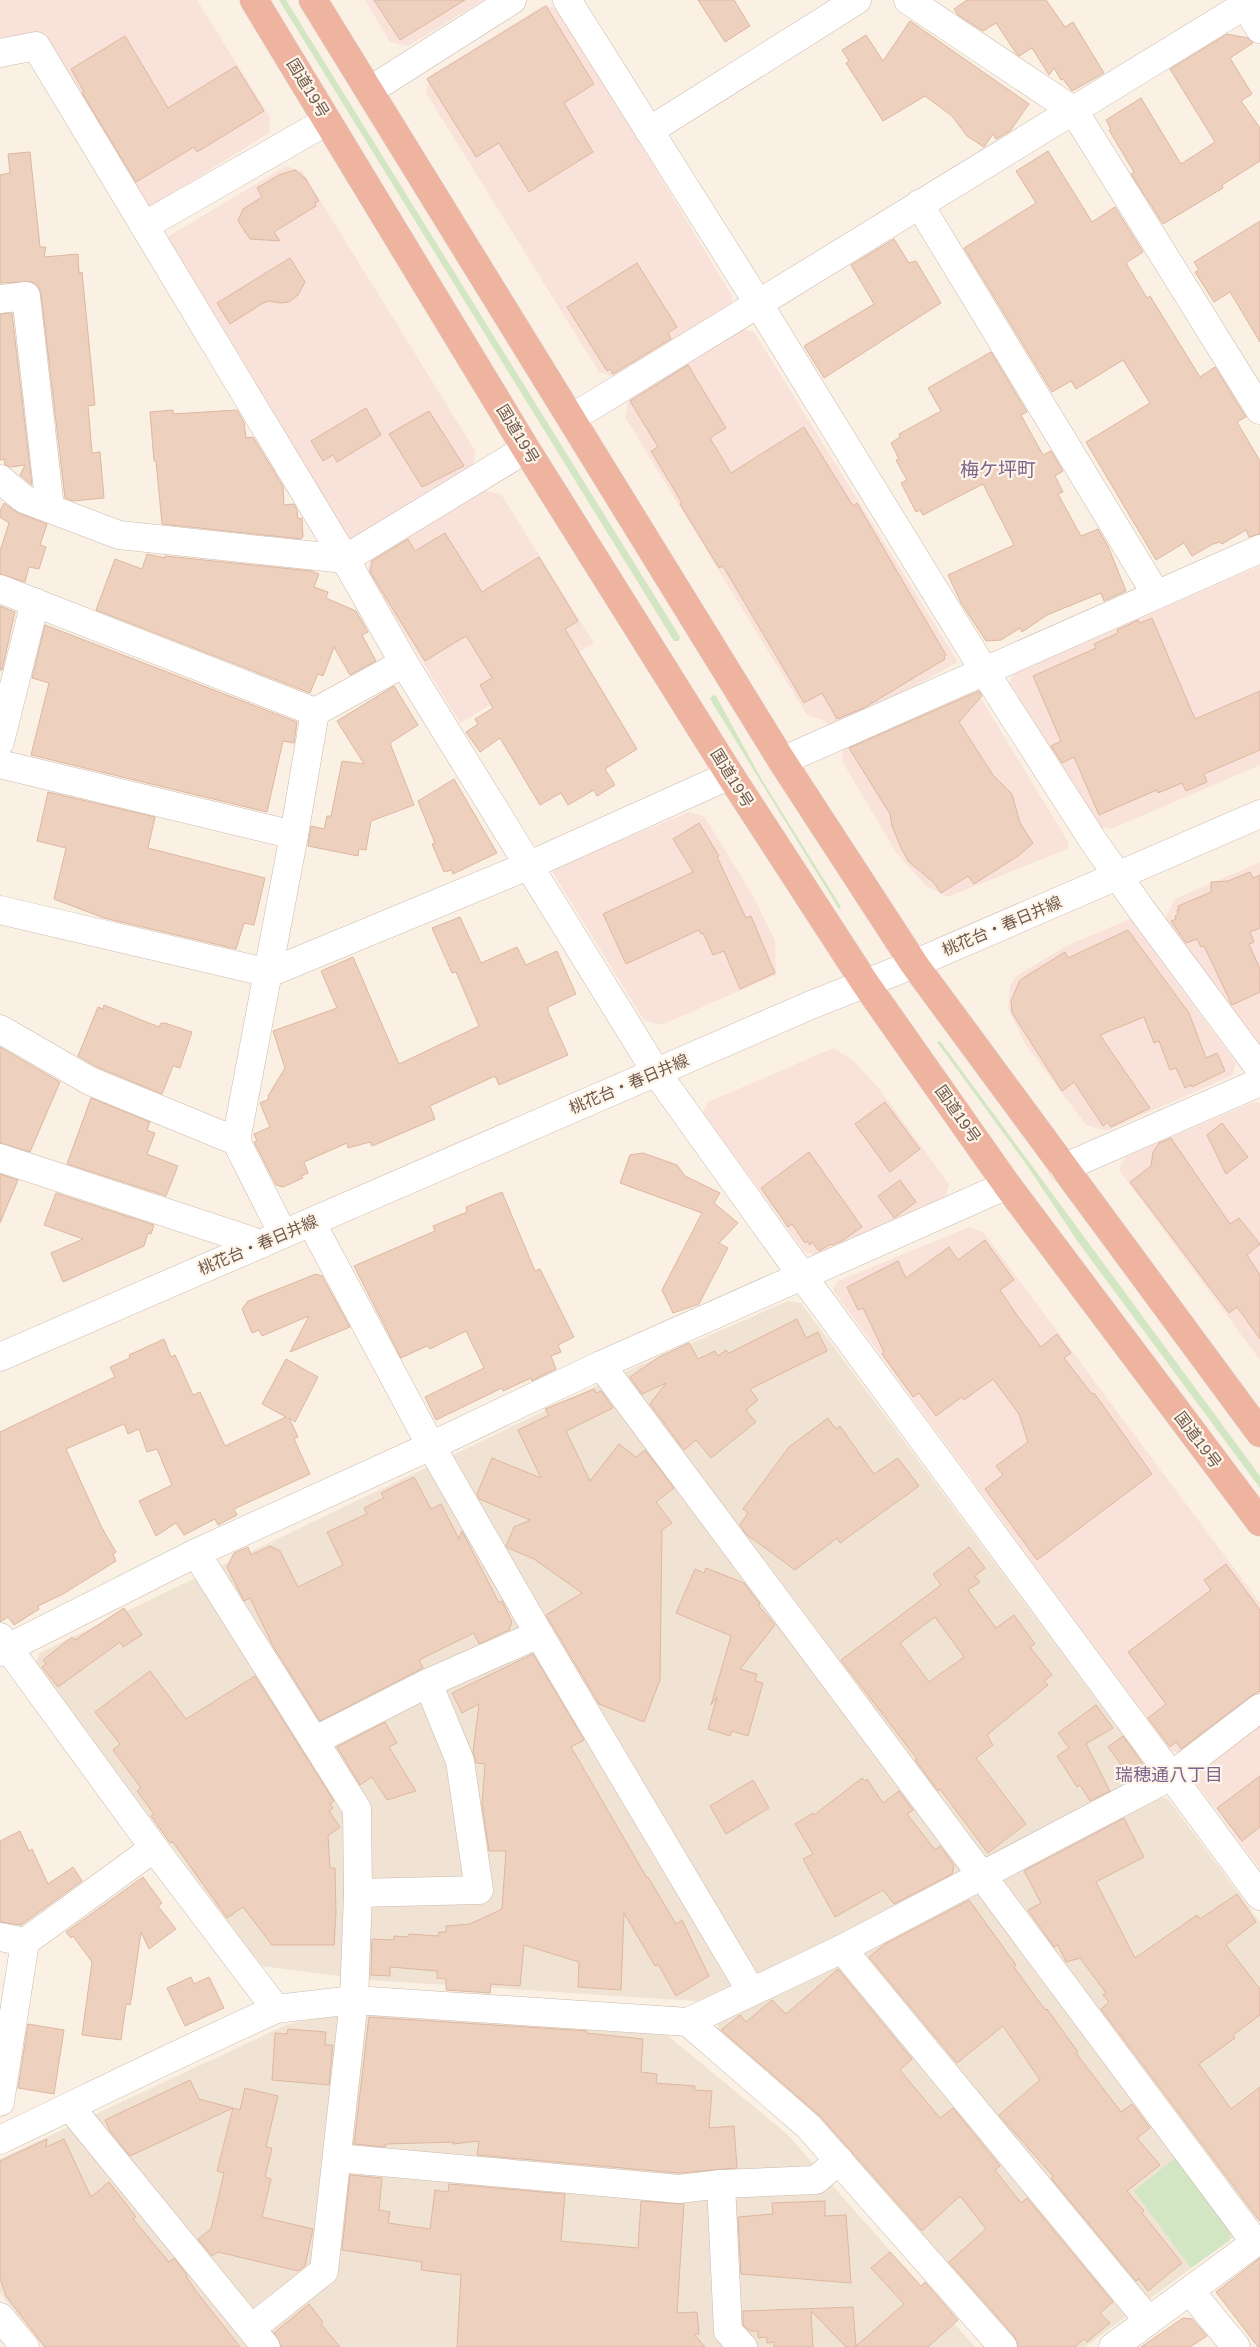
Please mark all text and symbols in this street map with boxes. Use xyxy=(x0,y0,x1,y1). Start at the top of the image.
street label: 国道19号 xyxy=(284,55,332,121)
street label: 国道19号 xyxy=(494,401,542,467)
district label: 梅ケ坪町 xyxy=(960,459,1036,480)
street label: 国道19号 xyxy=(707,746,757,810)
street label: 桃花台・春日井線 xyxy=(940,893,1064,959)
street label: 桃花台・春日井線 xyxy=(567,1051,691,1117)
street label: 国道19号 xyxy=(932,1082,984,1146)
street label: 桃花台・春日井線 xyxy=(196,1212,320,1278)
street label: 国道19号 xyxy=(1171,1409,1225,1471)
district label: 瑞穂通八丁目 xyxy=(1115,1765,1223,1785)

